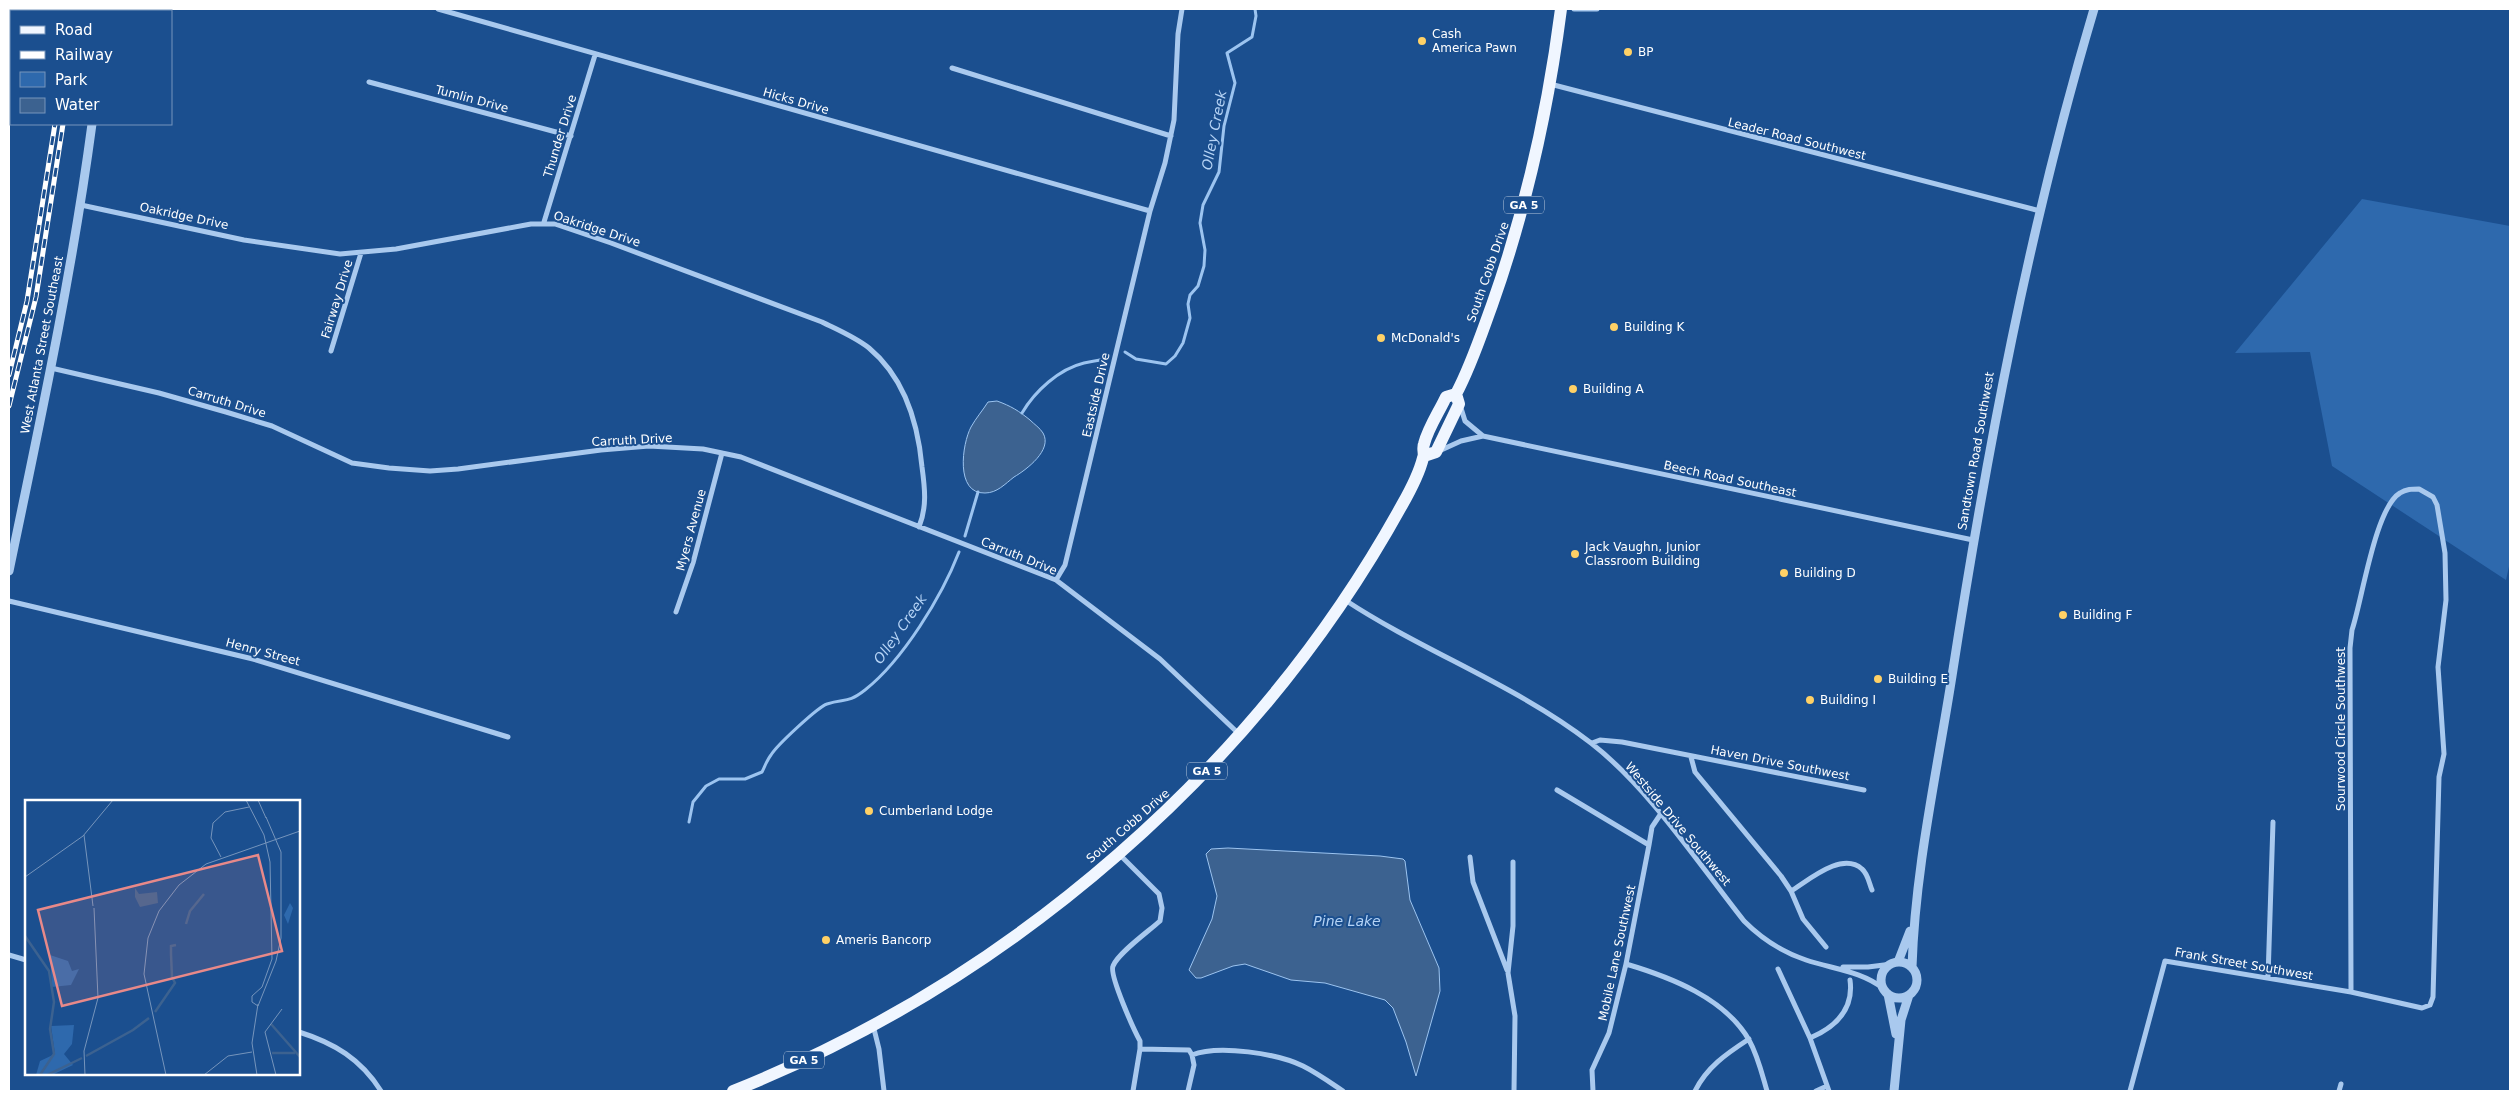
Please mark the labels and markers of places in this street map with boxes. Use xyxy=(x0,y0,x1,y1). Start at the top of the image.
place label: Cash America Pawn xyxy=(1432,27,1517,55)
marker: Cash America Pawn xyxy=(1416,35,1428,47)
place label: BP xyxy=(1638,45,1653,59)
marker: BP xyxy=(1622,46,1634,58)
place label: Building K xyxy=(1624,320,1685,334)
marker: Building K xyxy=(1608,321,1620,333)
place label: McDonald's xyxy=(1391,331,1460,345)
marker: McDonald's xyxy=(1375,332,1387,344)
place label: Building A xyxy=(1583,382,1644,396)
marker: Building A xyxy=(1567,383,1579,395)
place label: Jack Vaughn, Junior Classroom Building xyxy=(1584,540,1700,568)
marker: Jack Vaughn, Junior Classroom Building xyxy=(1569,548,1581,560)
place label: Building D xyxy=(1794,566,1856,580)
marker: Building D xyxy=(1778,567,1790,579)
place label: Building F xyxy=(2073,608,2132,622)
marker: Building F xyxy=(2057,609,2069,621)
place label: Building E xyxy=(1888,672,1948,686)
marker: Building E xyxy=(1872,673,1884,685)
place label: Building I xyxy=(1820,693,1876,707)
marker: Building I xyxy=(1804,694,1816,706)
place label: Cumberland Lodge xyxy=(879,804,993,818)
marker: Cumberland Lodge xyxy=(863,805,875,817)
place label: Ameris Bancorp xyxy=(836,933,931,947)
marker: Ameris Bancorp xyxy=(820,934,832,946)

